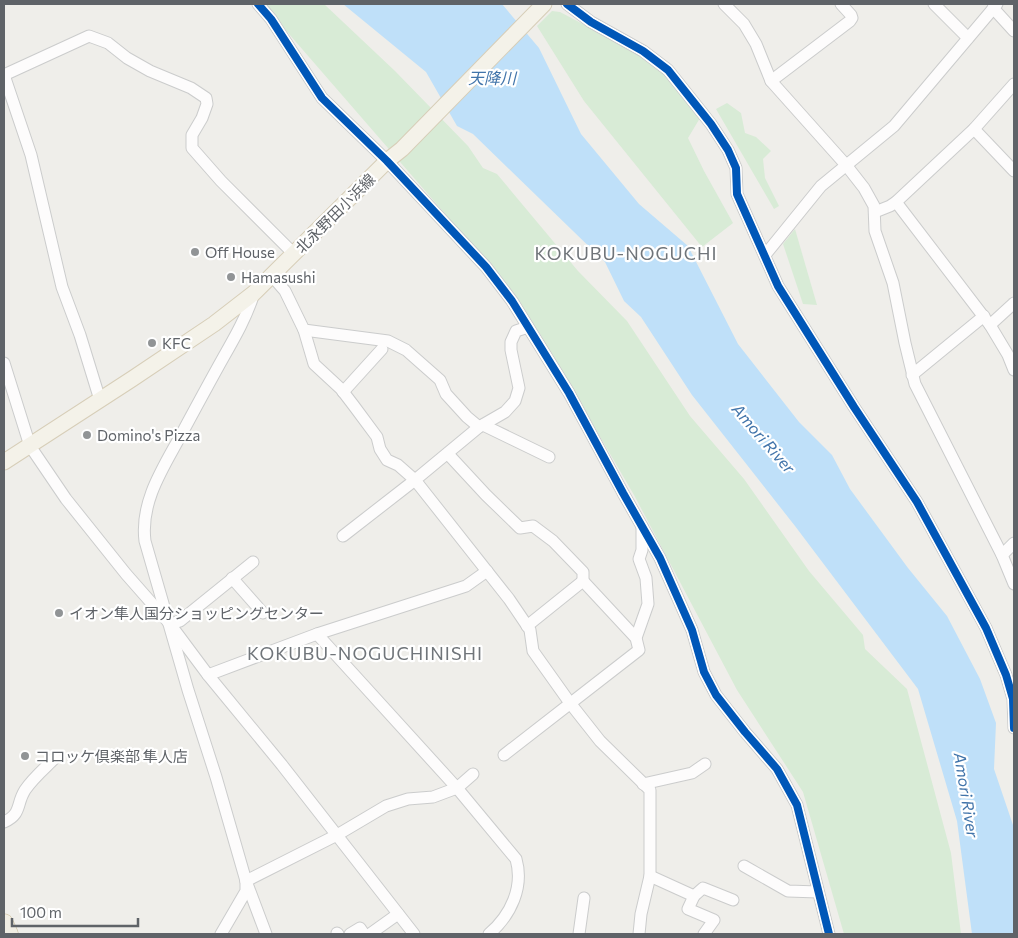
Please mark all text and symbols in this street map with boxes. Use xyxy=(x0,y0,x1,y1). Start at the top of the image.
water label: 天降川 xyxy=(468,68,518,87)
street label: 北永野田小浜線 xyxy=(292,170,378,256)
district label: KOKUBU-NOGUCHI xyxy=(534,242,718,264)
place label: Off House xyxy=(205,243,275,261)
marker: Off House xyxy=(189,246,201,258)
place label: Hamasushi xyxy=(241,268,316,286)
marker: Hamasushi xyxy=(225,271,237,283)
place label: KFC xyxy=(162,334,191,352)
marker: KFC xyxy=(146,337,158,349)
water label: Amori River xyxy=(728,399,800,477)
place label: Domino's Pizza xyxy=(97,426,200,444)
marker: Domino's Pizza xyxy=(81,429,93,441)
place label: イオン隼人国分ショッピングセンター xyxy=(69,604,324,622)
marker: イオン隼人国分ショッピングセンター xyxy=(53,607,65,619)
district label: KOKUBU-NOGUCHINISHI xyxy=(247,642,483,664)
place label: コロッケ倶楽部 隼人店 xyxy=(35,747,188,765)
marker: コロッケ倶楽部 隼人店 xyxy=(19,750,31,762)
water label: Amori River xyxy=(951,750,983,839)
scale bar xyxy=(12,896,139,928)
text: 100 m xyxy=(20,903,62,921)

